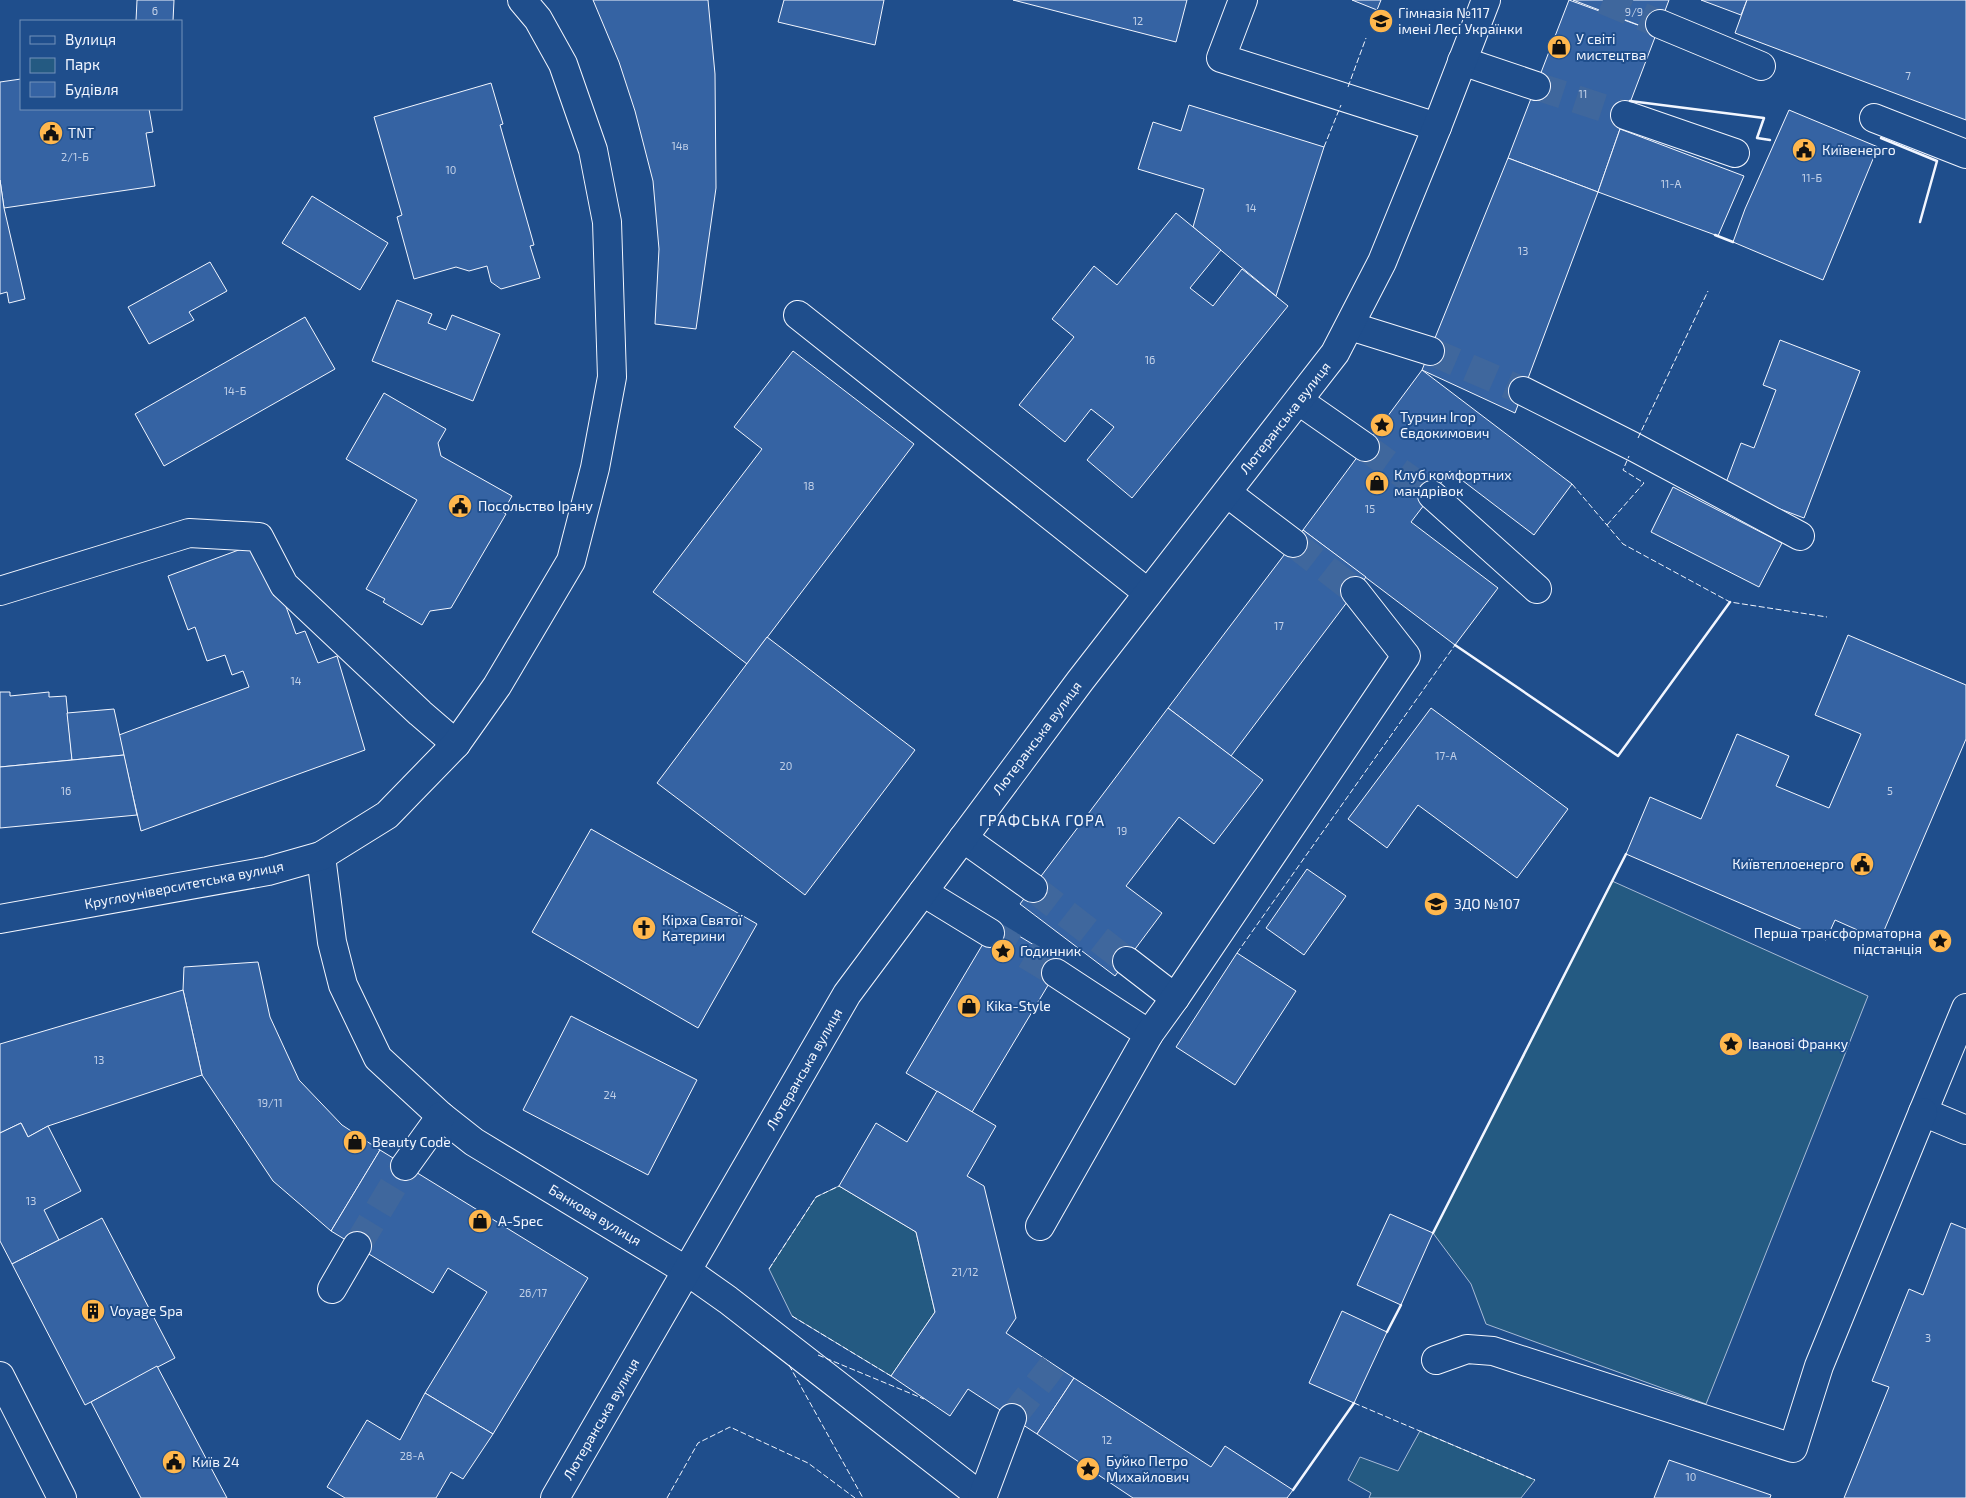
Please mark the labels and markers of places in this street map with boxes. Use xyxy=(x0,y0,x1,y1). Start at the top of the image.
place label: Гімназія №117 імені Лесі Українки xyxy=(1398,4,1523,37)
school or university icon: Гімназія №117 імені Лесі Українки xyxy=(1368,8,1394,34)
place label: У світі мистецтва xyxy=(1576,30,1646,63)
shop icon: У світі мистецтва xyxy=(1546,34,1572,60)
public building icon: TNT xyxy=(38,120,64,146)
place label: TNT xyxy=(68,124,94,141)
public building icon: Київенерго xyxy=(1791,137,1817,163)
place label: Київенерго xyxy=(1822,141,1896,158)
place label: Турчин Ігор Євдокимович xyxy=(1400,408,1490,441)
place icon: Турчин Ігор Євдокимович xyxy=(1369,412,1395,438)
place label: Клуб комфортних мандрівок xyxy=(1394,466,1512,499)
shop icon: Клуб комфортних мандрівок xyxy=(1364,470,1390,496)
public building icon: Посольство Ірану xyxy=(447,493,473,519)
place label: Посольство Ірану xyxy=(478,497,593,514)
public building icon: Київтеплоенерго xyxy=(1849,851,1875,877)
place label: Київтеплоенерго xyxy=(1732,855,1844,872)
school or university icon: ЗДО №107 xyxy=(1423,891,1449,917)
place label: ЗДО №107 xyxy=(1454,895,1520,912)
place label: Кірха Святої Катерини xyxy=(662,911,742,944)
church icon: Кірха Святої Катерини xyxy=(631,915,657,941)
place label: Перша трансформаторна підстанція xyxy=(1754,924,1922,957)
place icon: Перша трансформаторна підстанція xyxy=(1927,928,1953,954)
place icon: Годинник xyxy=(990,938,1016,964)
place label: Годинник xyxy=(1020,942,1082,959)
shop icon: Kika-Style xyxy=(956,993,982,1019)
place label: Kika-Style xyxy=(986,997,1051,1014)
place icon: Іванові Франку xyxy=(1718,1031,1744,1057)
place label: Іванові Франку xyxy=(1748,1035,1849,1052)
shop icon: Beauty Code xyxy=(342,1129,368,1155)
place label: Beauty Code xyxy=(372,1133,451,1150)
shop icon: A-Spec xyxy=(467,1208,493,1234)
place label: A-Spec xyxy=(498,1212,543,1229)
building icon: Voyage Spa xyxy=(80,1298,106,1324)
place label: Voyage Spa xyxy=(110,1302,183,1319)
public building icon: Київ 24 xyxy=(161,1449,187,1475)
place label: Буйко Петро Михайлович xyxy=(1106,1452,1189,1485)
place label: Київ 24 xyxy=(192,1453,240,1470)
place icon: Буйко Петро Михайлович xyxy=(1075,1456,1101,1482)

